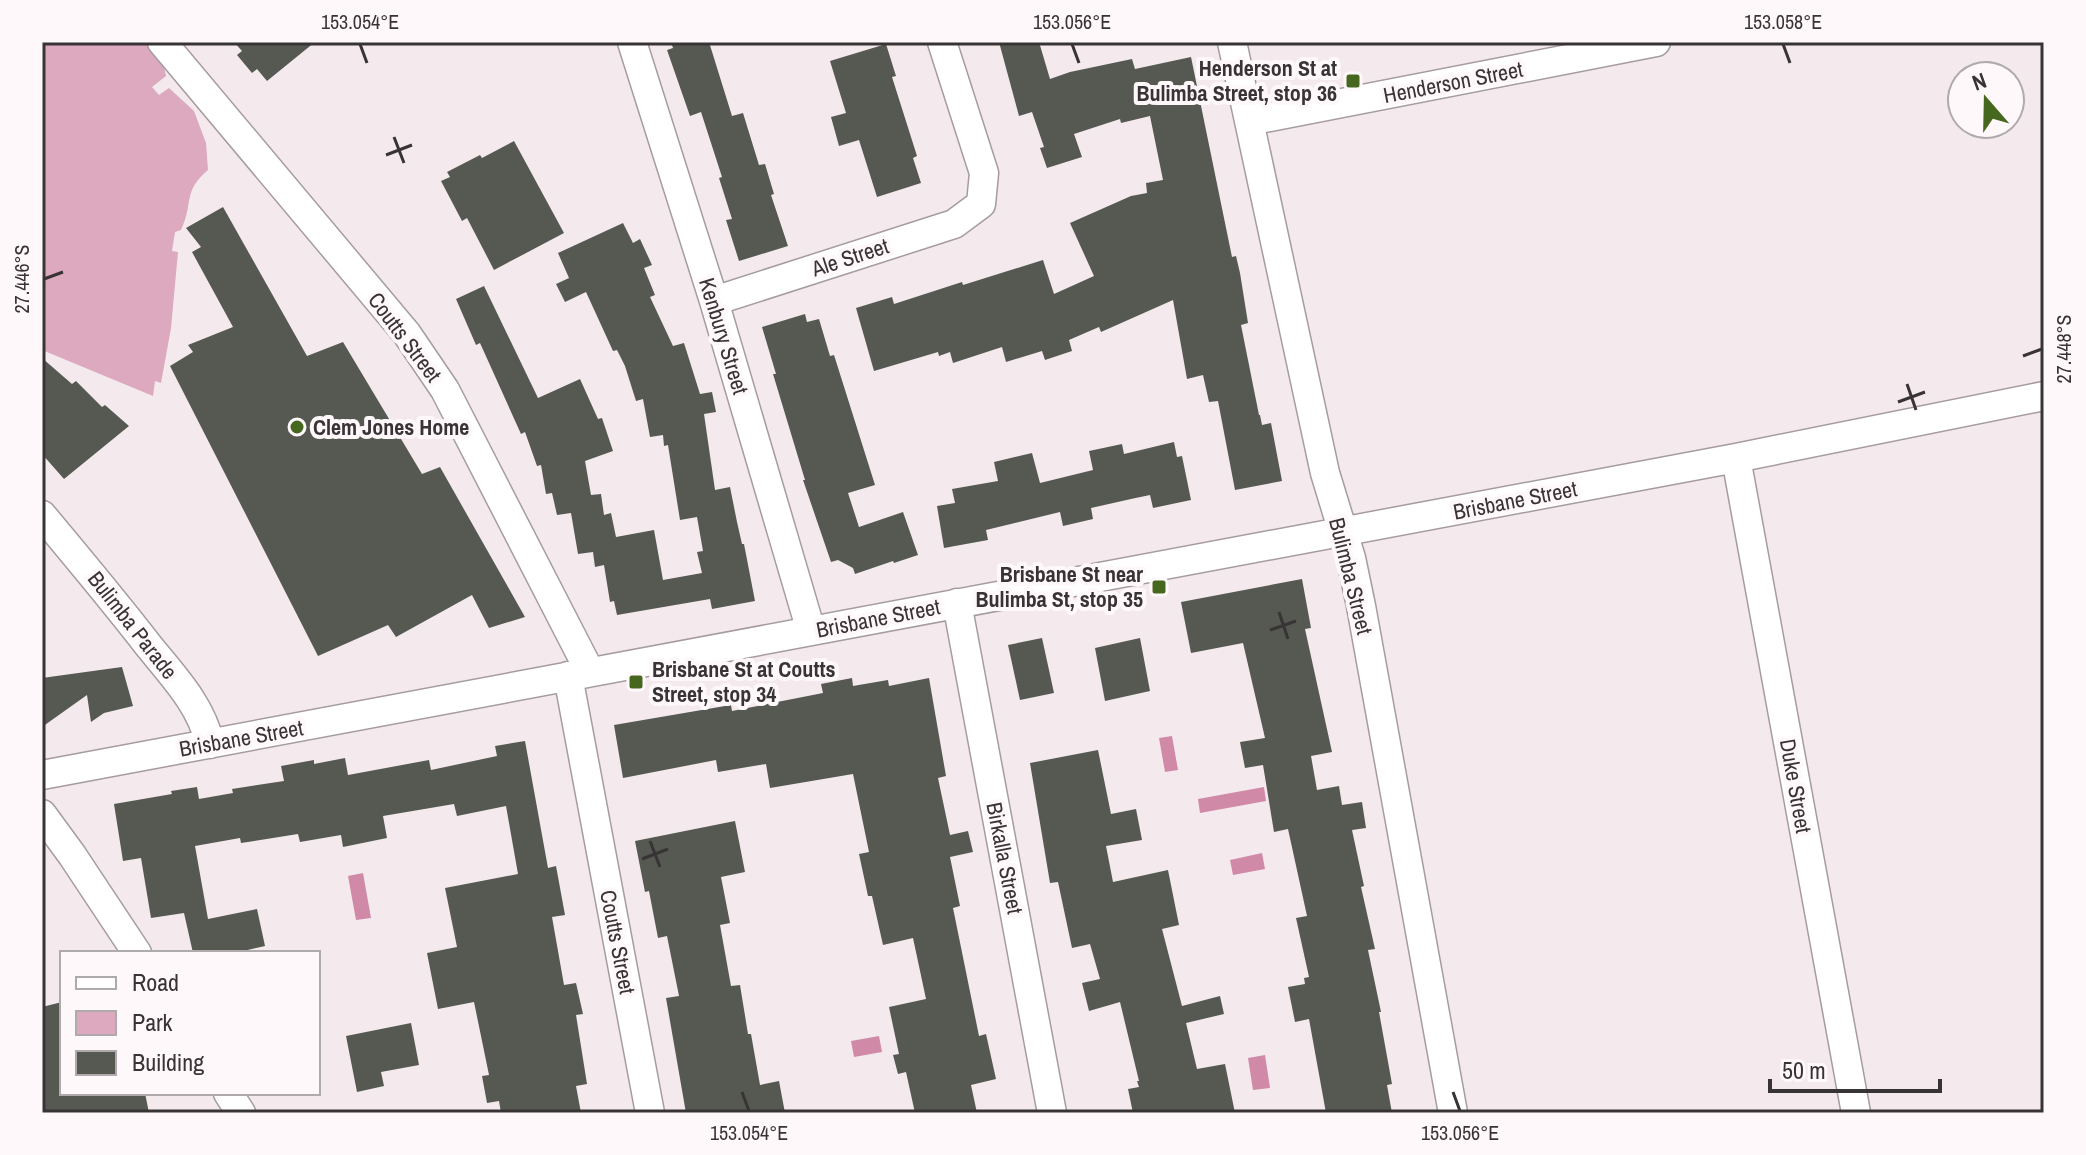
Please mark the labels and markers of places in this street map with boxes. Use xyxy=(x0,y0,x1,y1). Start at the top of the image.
place label: Henderson St at Bulimba Street, stop 36 xyxy=(1136,53,1337,108)
marker: Henderson St at Bulimba Street, stop 36 xyxy=(1344,72,1362,90)
place label: Clem Jones Home xyxy=(313,412,469,442)
marker: Clem Jones Home xyxy=(288,418,306,436)
place label: Brisbane St near Bulimba St, stop 35 xyxy=(976,559,1143,614)
marker: Brisbane St near Bulimba St, stop 35 xyxy=(1150,578,1168,596)
place label: Brisbane St at Coutts Street, stop 34 xyxy=(652,654,835,709)
marker: Brisbane St at Coutts Street, stop 34 xyxy=(627,673,645,691)

